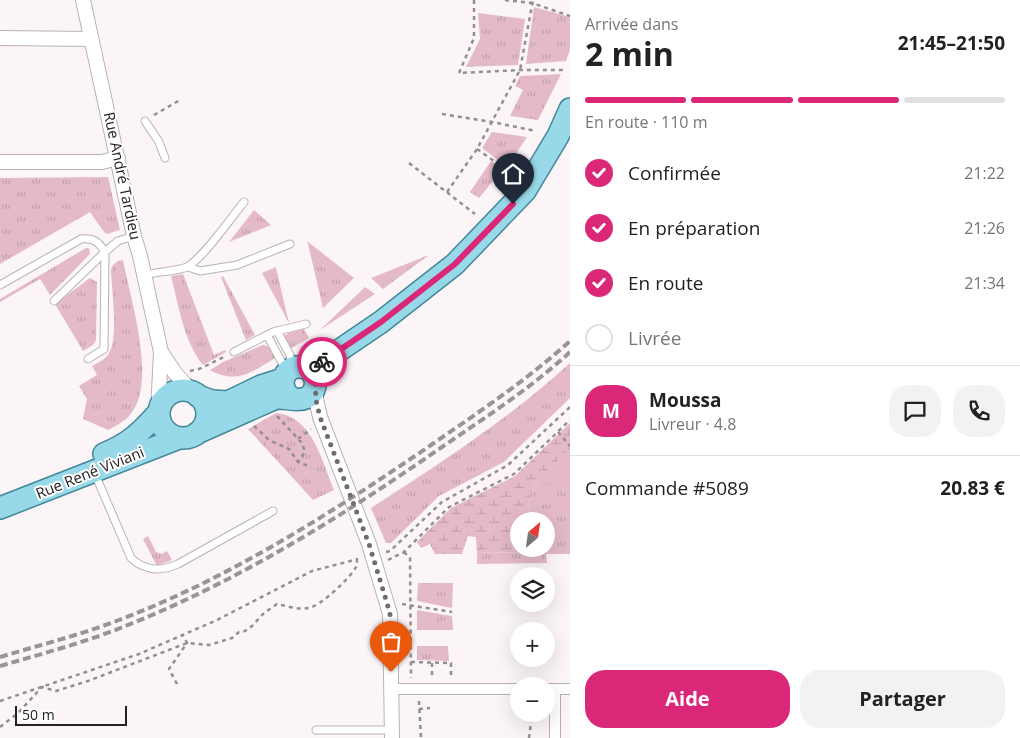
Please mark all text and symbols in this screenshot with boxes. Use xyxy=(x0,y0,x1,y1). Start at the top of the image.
text: Arrivée dans xyxy=(585,13,678,35)
text: 21:45–21:50 xyxy=(898,30,1005,56)
text: 2 min xyxy=(585,32,674,75)
street label: Rue André Tardieu xyxy=(100,110,146,242)
text: En route · 110 m xyxy=(585,111,707,133)
pin xyxy=(492,153,534,204)
icon: check xyxy=(585,159,613,187)
icon: home xyxy=(499,160,527,188)
text: Confirmée xyxy=(628,160,721,186)
text: 21:22 xyxy=(964,162,1005,184)
icon: check xyxy=(585,214,613,242)
text: En préparation xyxy=(628,215,760,241)
text: 21:26 xyxy=(964,217,1005,239)
icon: check xyxy=(585,269,613,297)
text: En route xyxy=(628,270,703,296)
text: 21:34 xyxy=(964,272,1005,294)
text: Livrée xyxy=(628,325,681,351)
courier xyxy=(297,337,347,387)
icon: bike xyxy=(308,348,336,376)
button: chat xyxy=(889,385,941,437)
button: phone xyxy=(953,385,1005,437)
text: Moussa xyxy=(649,387,722,413)
text: M xyxy=(602,398,620,424)
text: Livreur · 4.8 xyxy=(649,413,736,435)
street label: Rue René Viviani xyxy=(32,441,147,503)
text: Commande #5089 xyxy=(585,475,749,501)
text: 20.83 € xyxy=(940,475,1005,501)
north arrow xyxy=(510,512,555,558)
map controls xyxy=(510,512,555,722)
button: layers xyxy=(510,567,555,612)
pin xyxy=(370,621,412,672)
button: + xyxy=(510,622,555,667)
icon: bag xyxy=(377,628,405,656)
button: Aide xyxy=(585,670,790,728)
button: Partager xyxy=(800,670,1005,728)
button: − xyxy=(510,677,555,722)
scale bar xyxy=(15,703,128,726)
text: 50 m xyxy=(22,705,55,724)

